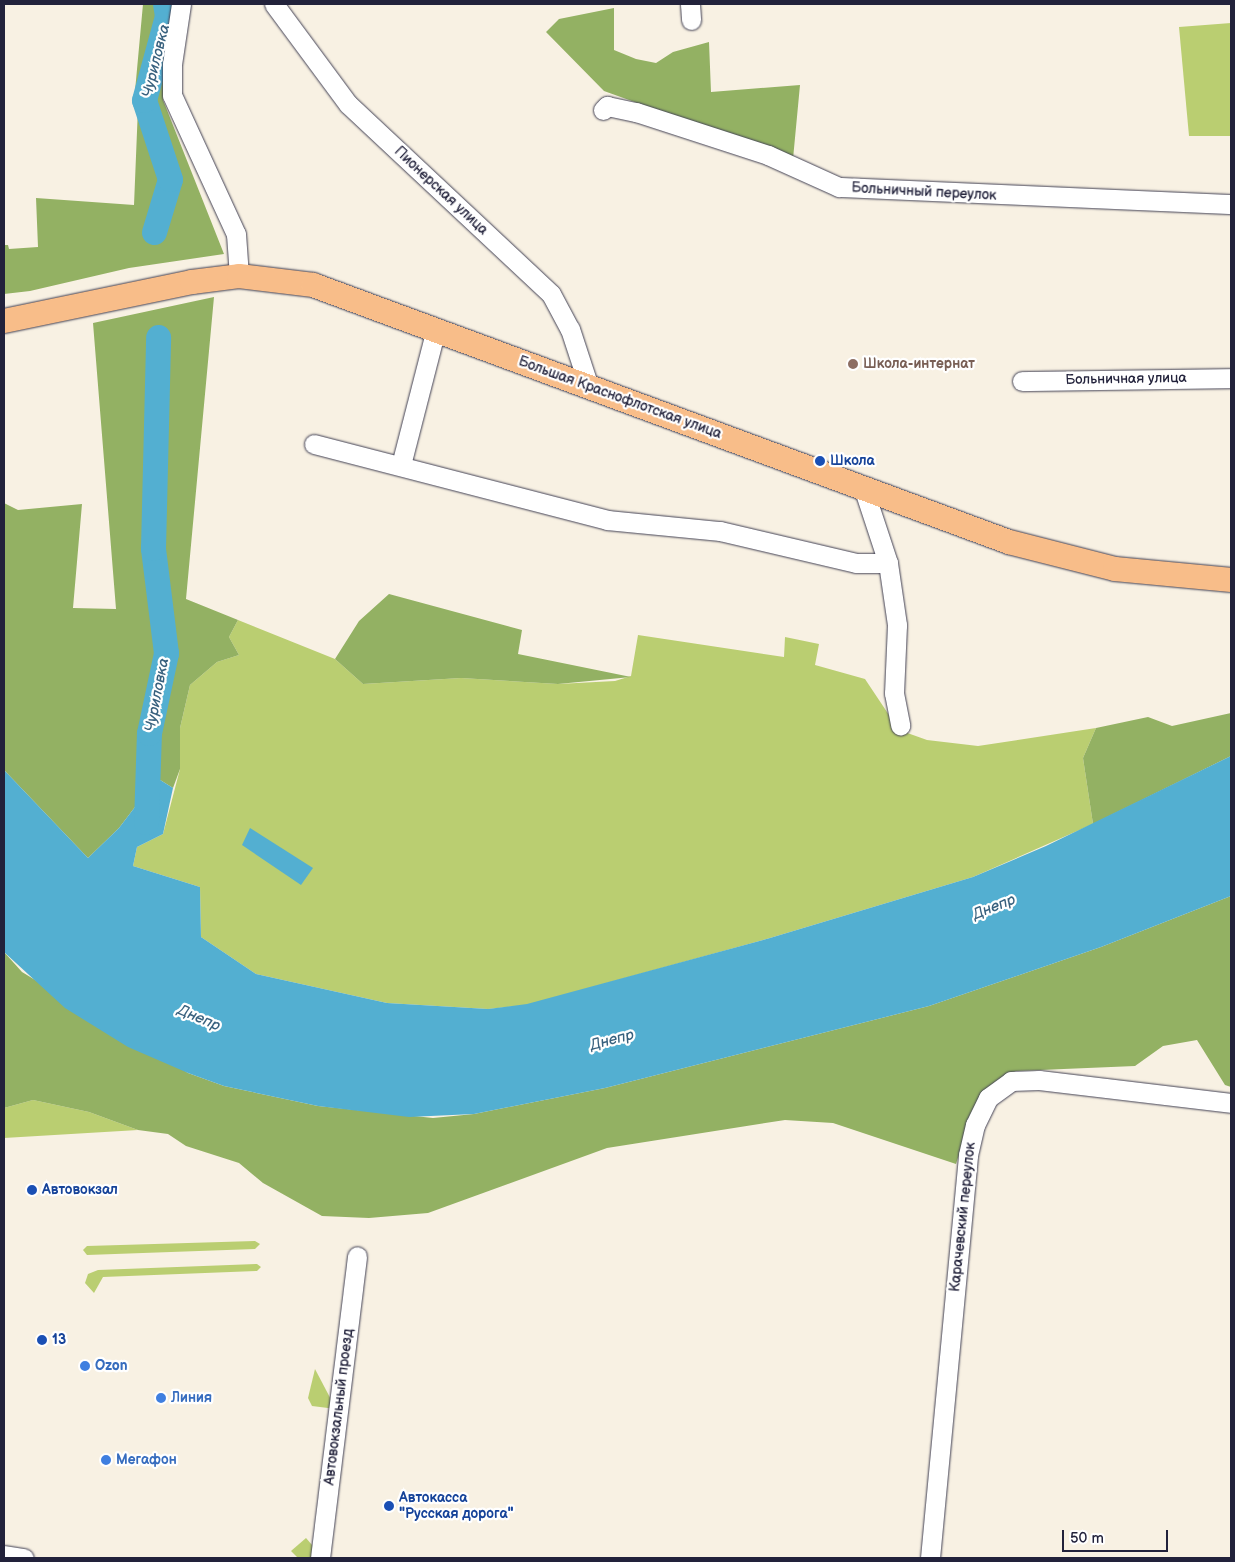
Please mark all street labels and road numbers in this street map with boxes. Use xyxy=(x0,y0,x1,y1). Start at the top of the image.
street label: Пионерская улица xyxy=(391,143,491,239)
street label: Больничный переулок xyxy=(851,180,997,204)
street label: Большая Краснофлотская улица xyxy=(516,353,724,443)
street label: Больничная улица xyxy=(1065,370,1187,388)
street label: Карачевский переулок xyxy=(947,1141,979,1293)
street label: Автовокзальный проезд xyxy=(321,1328,357,1486)

